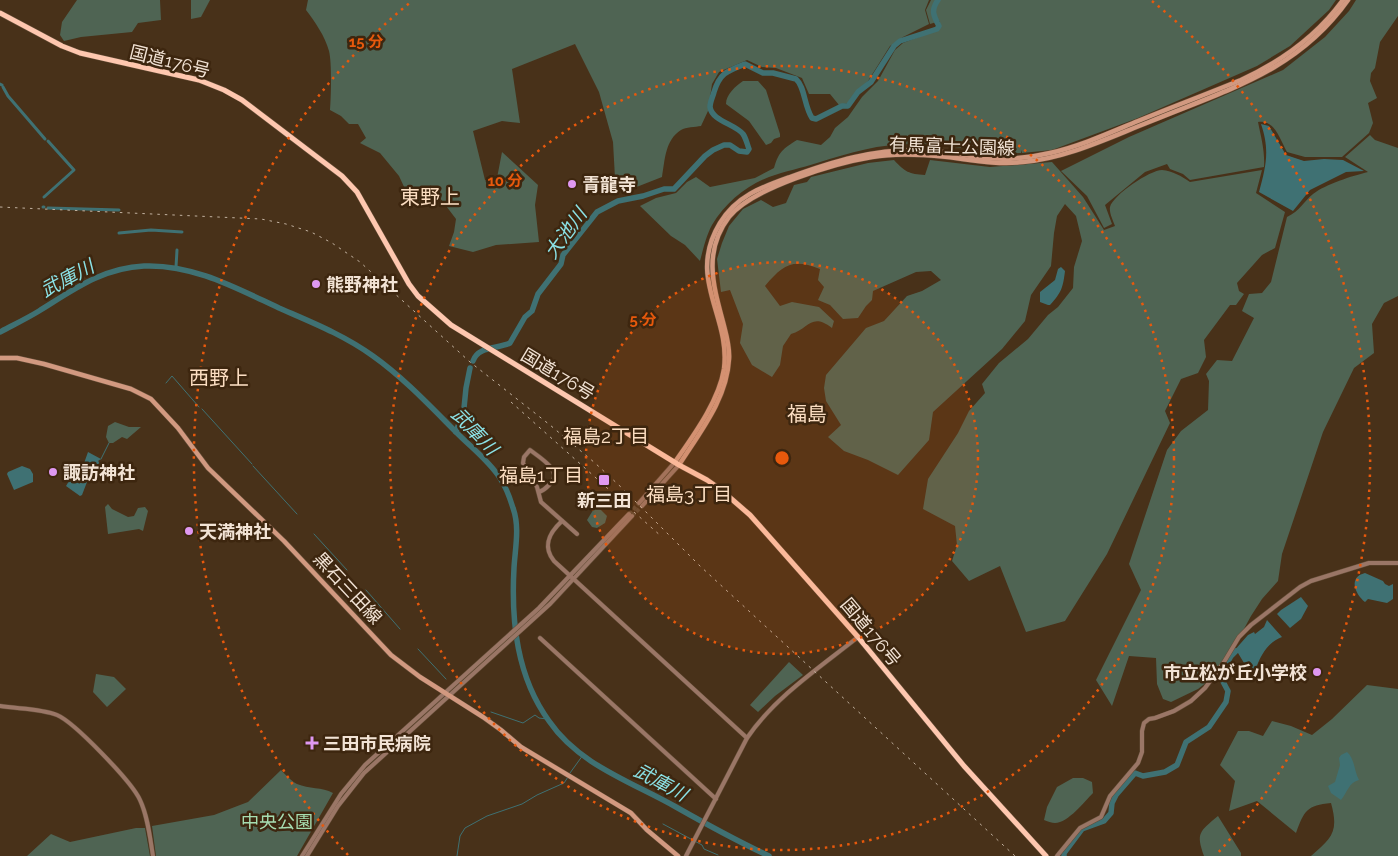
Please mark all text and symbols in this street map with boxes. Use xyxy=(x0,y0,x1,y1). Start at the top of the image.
text: 15 分 xyxy=(349,33,383,51)
street label: 国道176号 xyxy=(128,41,212,81)
street label: 有馬富士公園線 xyxy=(889,133,1015,159)
text: 10 分 xyxy=(487,172,523,190)
place label: 青龍寺 xyxy=(582,174,636,195)
marker: 青龍寺 xyxy=(566,178,578,190)
district label: 東野上 xyxy=(400,185,460,209)
water label: 大池川 xyxy=(539,202,592,263)
water label: 武庫川 xyxy=(37,254,99,301)
place label: 熊野神社 xyxy=(326,274,398,295)
marker: 熊野神社 xyxy=(310,278,322,290)
text: 5 分 xyxy=(630,311,656,329)
street label: 国道176号 xyxy=(517,344,599,404)
district label: 西野上 xyxy=(189,366,249,390)
district label: 福島 xyxy=(787,402,827,426)
water label: 武庫川 xyxy=(447,403,504,461)
district label: 福島2丁目 xyxy=(563,425,649,447)
centre of rings xyxy=(773,449,791,467)
place label: 諏訪神社 xyxy=(63,462,135,483)
district label: 福島1丁目 xyxy=(499,464,583,486)
marker: 諏訪神社 xyxy=(47,466,59,478)
marker: 新三田 xyxy=(597,473,611,487)
district label: 福島3丁目 xyxy=(646,483,732,505)
place label: 新三田 xyxy=(577,490,631,511)
place label: 天満神社 xyxy=(199,521,271,542)
marker: 天満神社 xyxy=(183,525,195,537)
street label: 黒石三田線 xyxy=(310,548,386,628)
street label: 国道176号 xyxy=(837,594,905,670)
place label: 市立松が丘小学校 xyxy=(1163,662,1307,683)
marker: 市立松が丘小学校 xyxy=(1311,666,1323,678)
place label: 三田市民病院 xyxy=(323,733,431,754)
marker: 三田市民病院 xyxy=(305,736,319,750)
water label: 武庫川 xyxy=(631,759,693,806)
park label: 中央公園 xyxy=(241,811,313,832)

